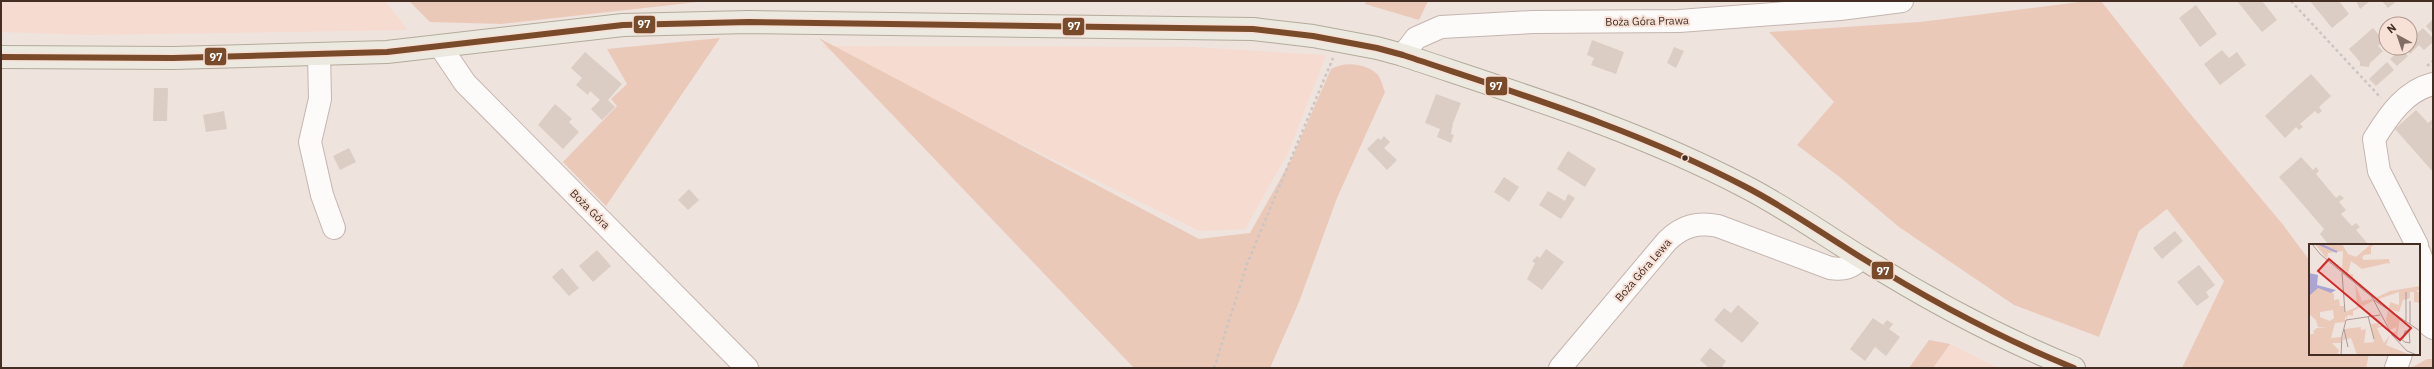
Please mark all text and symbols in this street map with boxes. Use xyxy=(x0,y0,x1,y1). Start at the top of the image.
street label: Boża Góra Prawa xyxy=(1605,13,1689,29)
line badge: 97 xyxy=(633,15,656,34)
north arrow xyxy=(2378,16,2418,56)
text: 97 xyxy=(637,17,651,31)
line badge: 97 xyxy=(1062,17,1085,36)
text: 97 xyxy=(1067,19,1081,33)
text: N xyxy=(2384,20,2399,36)
line badge: 97 xyxy=(204,47,227,66)
text: 97 xyxy=(209,50,223,64)
line badge: 97 xyxy=(1485,76,1508,96)
text: 97 xyxy=(1489,79,1503,93)
unlabelled marker xyxy=(1680,153,1690,163)
street label: Boża Góra xyxy=(567,186,613,232)
street label: Boża Góra Lewa xyxy=(1612,236,1674,304)
inset map xyxy=(2309,244,2420,355)
line badge: 97 xyxy=(1871,261,1894,280)
text: 97 xyxy=(1876,264,1890,278)

